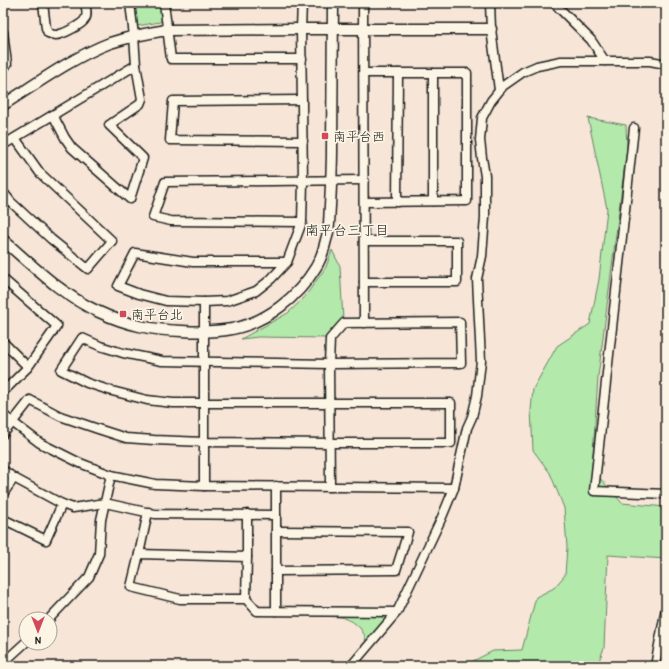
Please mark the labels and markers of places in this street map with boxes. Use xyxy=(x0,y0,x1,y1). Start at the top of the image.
place label: 南平台西 xyxy=(333,127,385,145)
marker: 南平台西 xyxy=(320,131,330,141)
place label: 南平台北 xyxy=(131,305,183,323)
marker: 南平台北 xyxy=(118,309,128,319)

